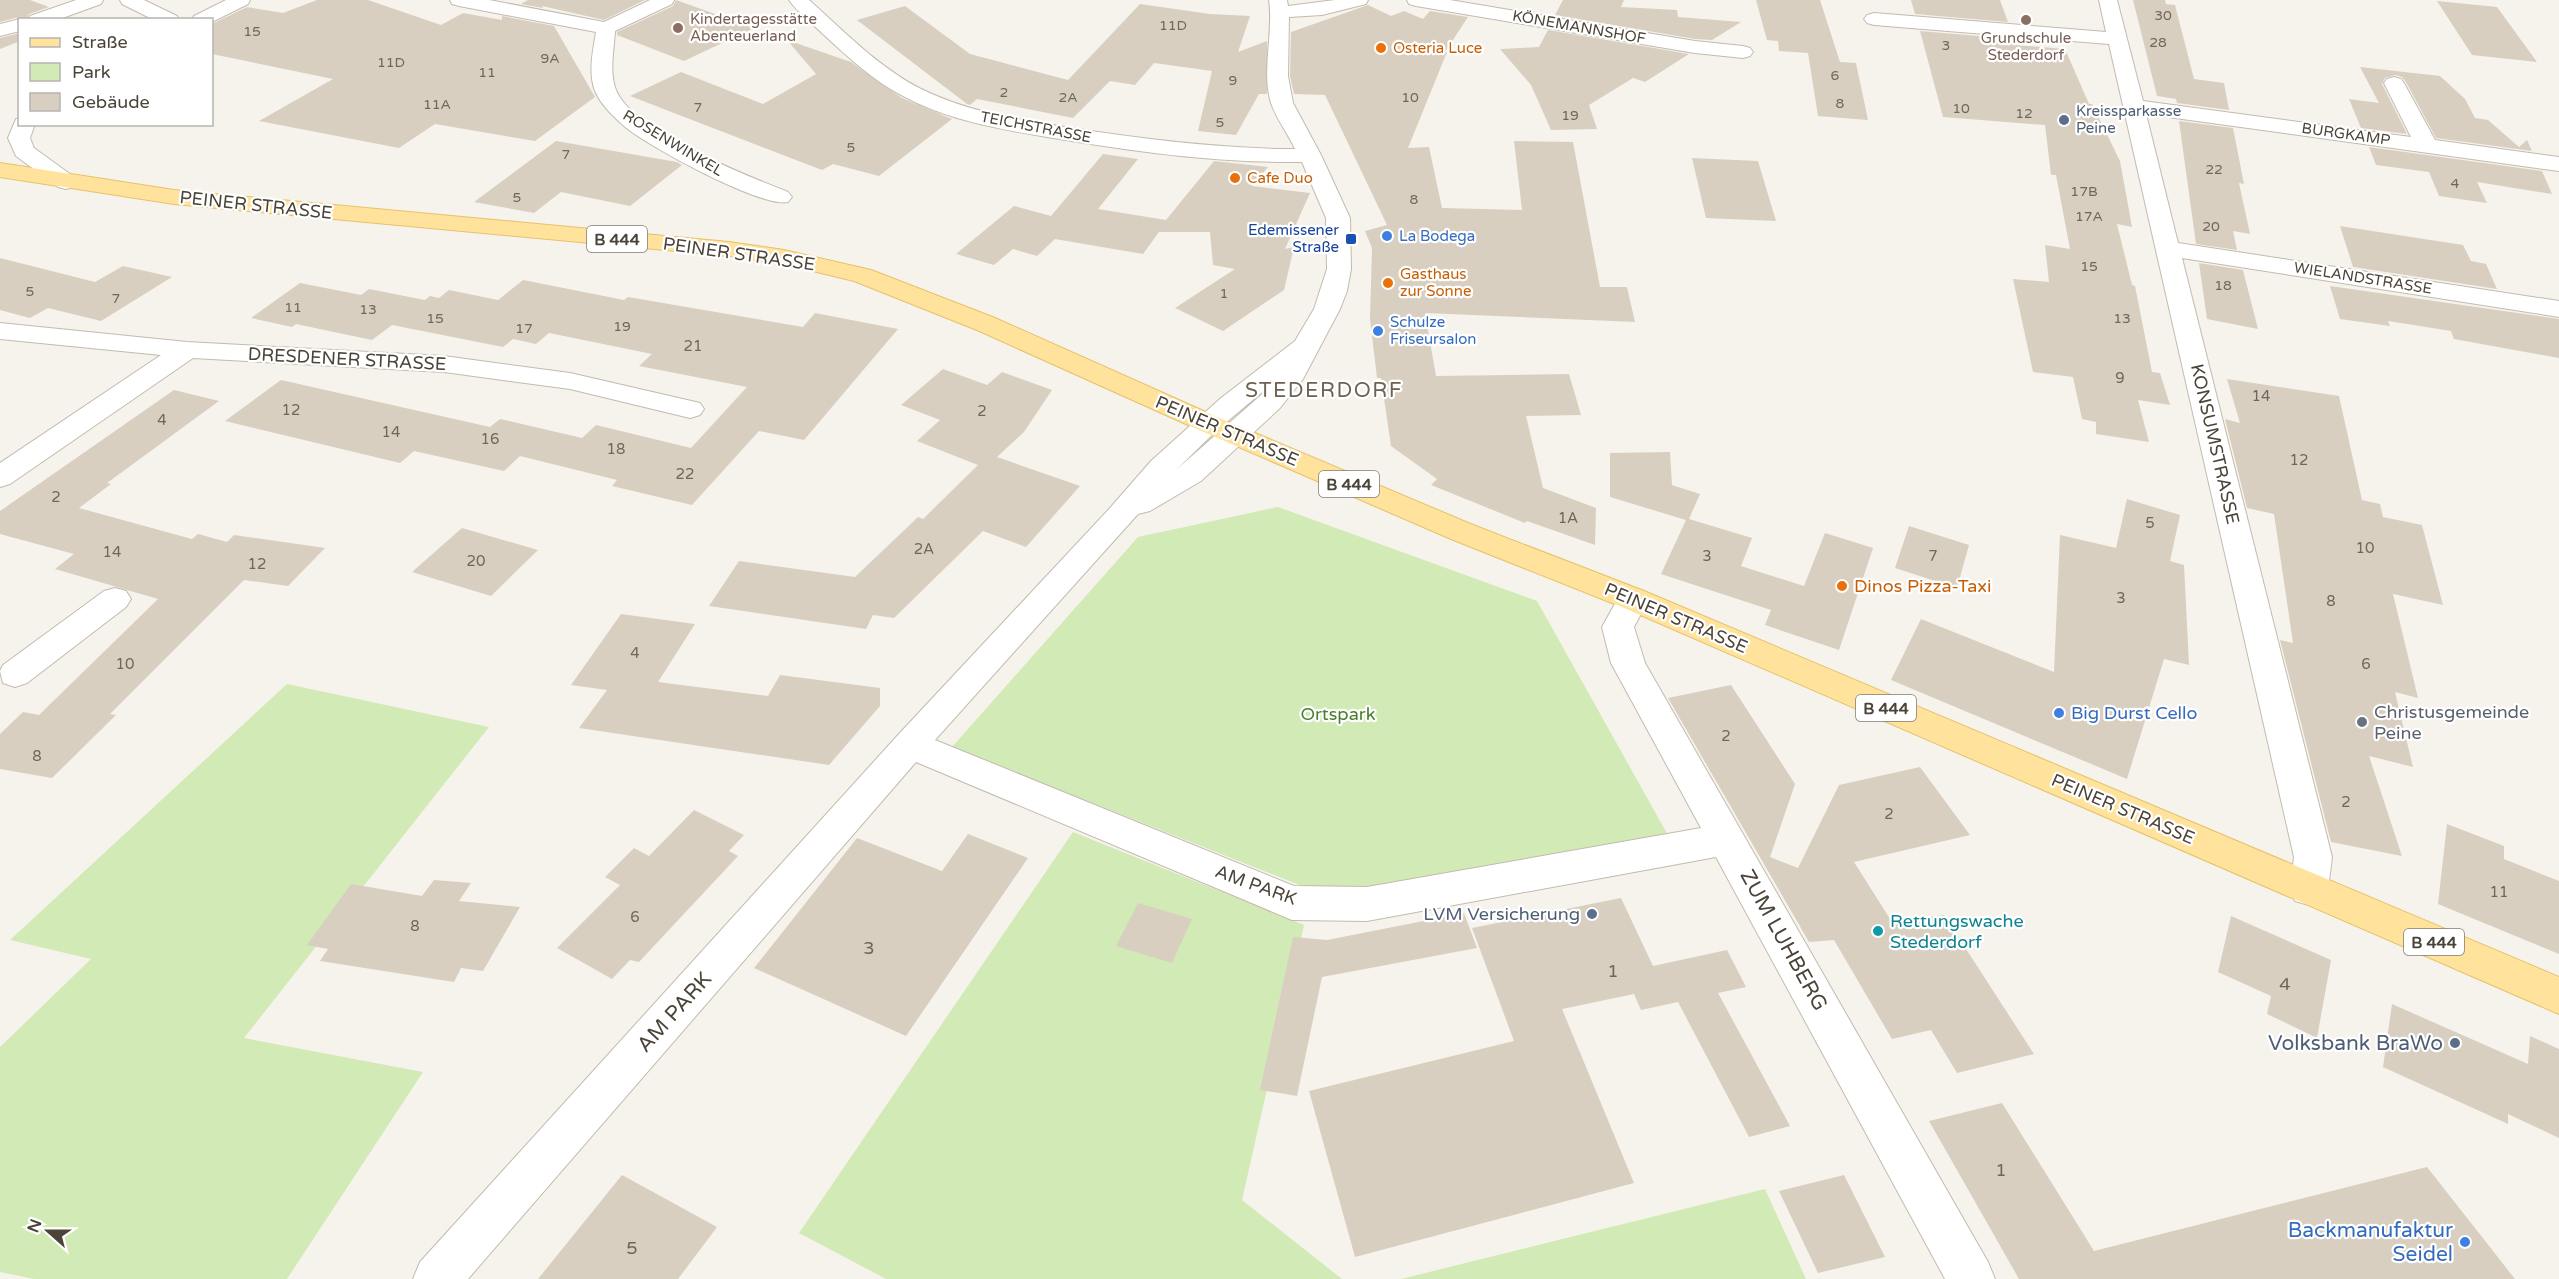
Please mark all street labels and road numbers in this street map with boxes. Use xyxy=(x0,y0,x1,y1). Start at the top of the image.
street label: KÖNEMANNSHOF xyxy=(1511,6,1647,48)
street label: ROSENWINKEL xyxy=(620,106,727,180)
street label: TEICHSTRASSE xyxy=(979,107,1093,147)
street label: BURGKAMP xyxy=(2301,119,2391,149)
street label: PEINER STRASSE xyxy=(179,186,333,224)
road number: B 444 xyxy=(587,226,647,252)
street label: PEINER STRASSE xyxy=(661,232,817,276)
street label: WIELANDSTRASSE xyxy=(2293,258,2433,298)
street label: DRESDENER STRASSE xyxy=(247,343,447,375)
street label: KONSUMSTRASSE xyxy=(2186,362,2244,526)
street label: PEINER STRASSE xyxy=(1152,391,1302,471)
road number: B 444 xyxy=(1319,471,1379,497)
street label: PEINER STRASSE xyxy=(1601,578,1751,658)
road number: B 444 xyxy=(1856,695,1916,721)
street label: PEINER STRASSE xyxy=(2048,769,2198,849)
street label: AM PARK xyxy=(1212,860,1300,910)
street label: ZUM LUHBERG xyxy=(1734,865,1833,1015)
road number: B 444 xyxy=(2404,929,2464,955)
street label: AM PARK xyxy=(632,967,717,1058)

